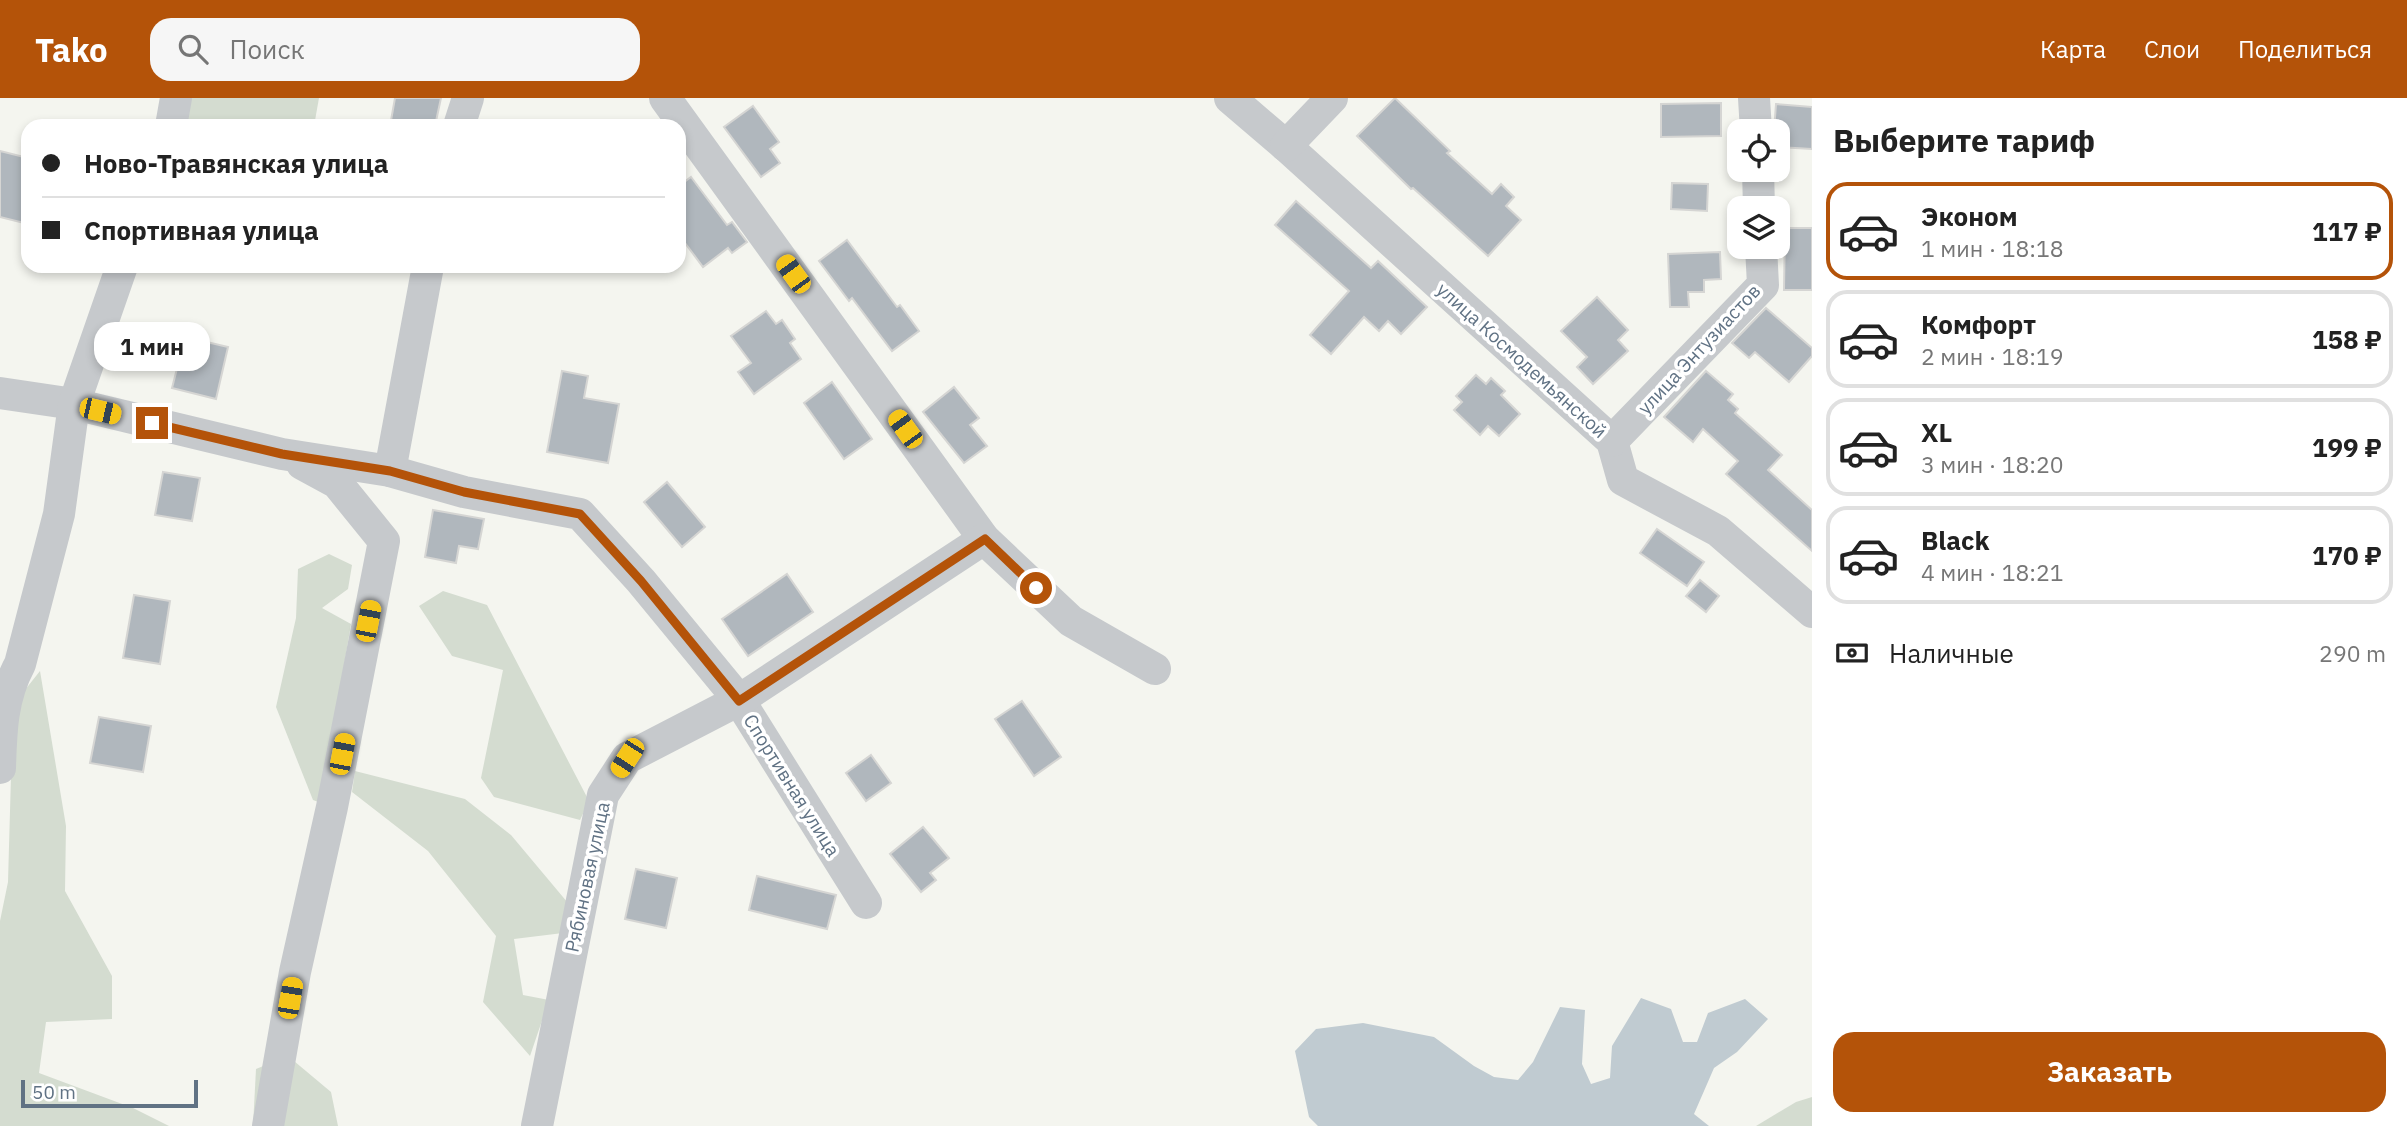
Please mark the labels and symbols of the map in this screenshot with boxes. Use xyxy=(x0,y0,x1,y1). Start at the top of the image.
car xyxy=(773,251,814,297)
street label: улица Космодемьянской xyxy=(1432,277,1612,443)
street label: улица Энтузиастов xyxy=(1632,279,1766,419)
callout: 1 мин xyxy=(94,322,210,370)
car xyxy=(78,396,123,426)
car xyxy=(885,406,926,452)
route end xyxy=(136,407,168,439)
route start xyxy=(1020,572,1052,604)
car xyxy=(354,598,383,644)
street label: Спортивная улица xyxy=(739,709,845,861)
car xyxy=(328,731,357,777)
car xyxy=(607,735,648,781)
street label: Рябиновая улица xyxy=(559,800,615,954)
car xyxy=(277,975,304,1021)
scale bar xyxy=(21,1077,198,1109)

